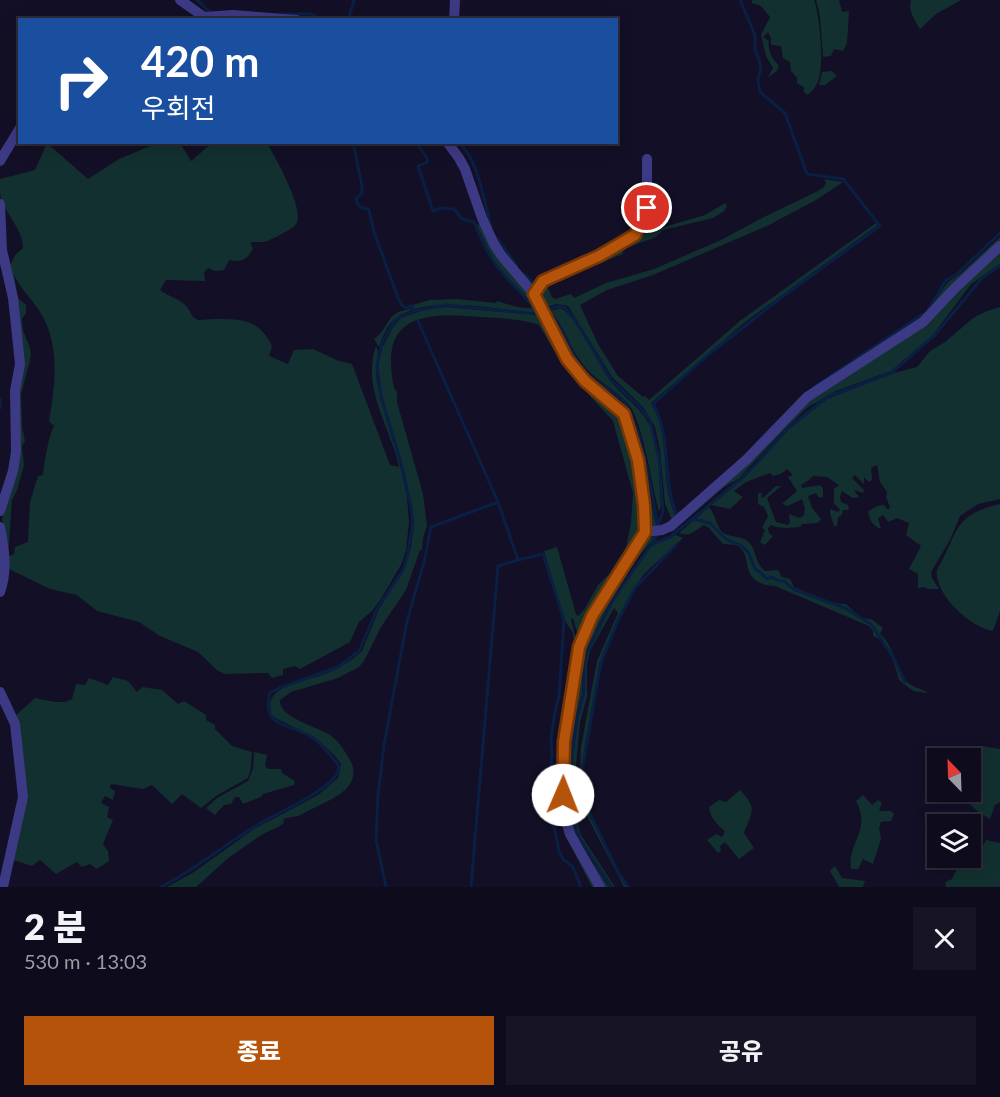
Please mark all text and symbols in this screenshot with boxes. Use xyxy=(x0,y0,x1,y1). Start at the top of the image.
text: 420 m xyxy=(141,36,259,86)
icon: right xyxy=(42,42,120,120)
text: 우회전 xyxy=(141,91,216,124)
pin xyxy=(621,182,672,233)
icon: arrive xyxy=(630,191,663,224)
north arrow xyxy=(927,748,981,802)
map controls xyxy=(927,748,981,868)
position arrow xyxy=(531,763,595,827)
button: layers xyxy=(927,814,981,868)
text: 2 분 xyxy=(24,904,86,948)
button: close xyxy=(913,907,976,970)
text: 530 m · 13:03 xyxy=(24,949,147,973)
button: 종료 xyxy=(24,1016,494,1085)
button: 공유 xyxy=(506,1016,976,1085)

